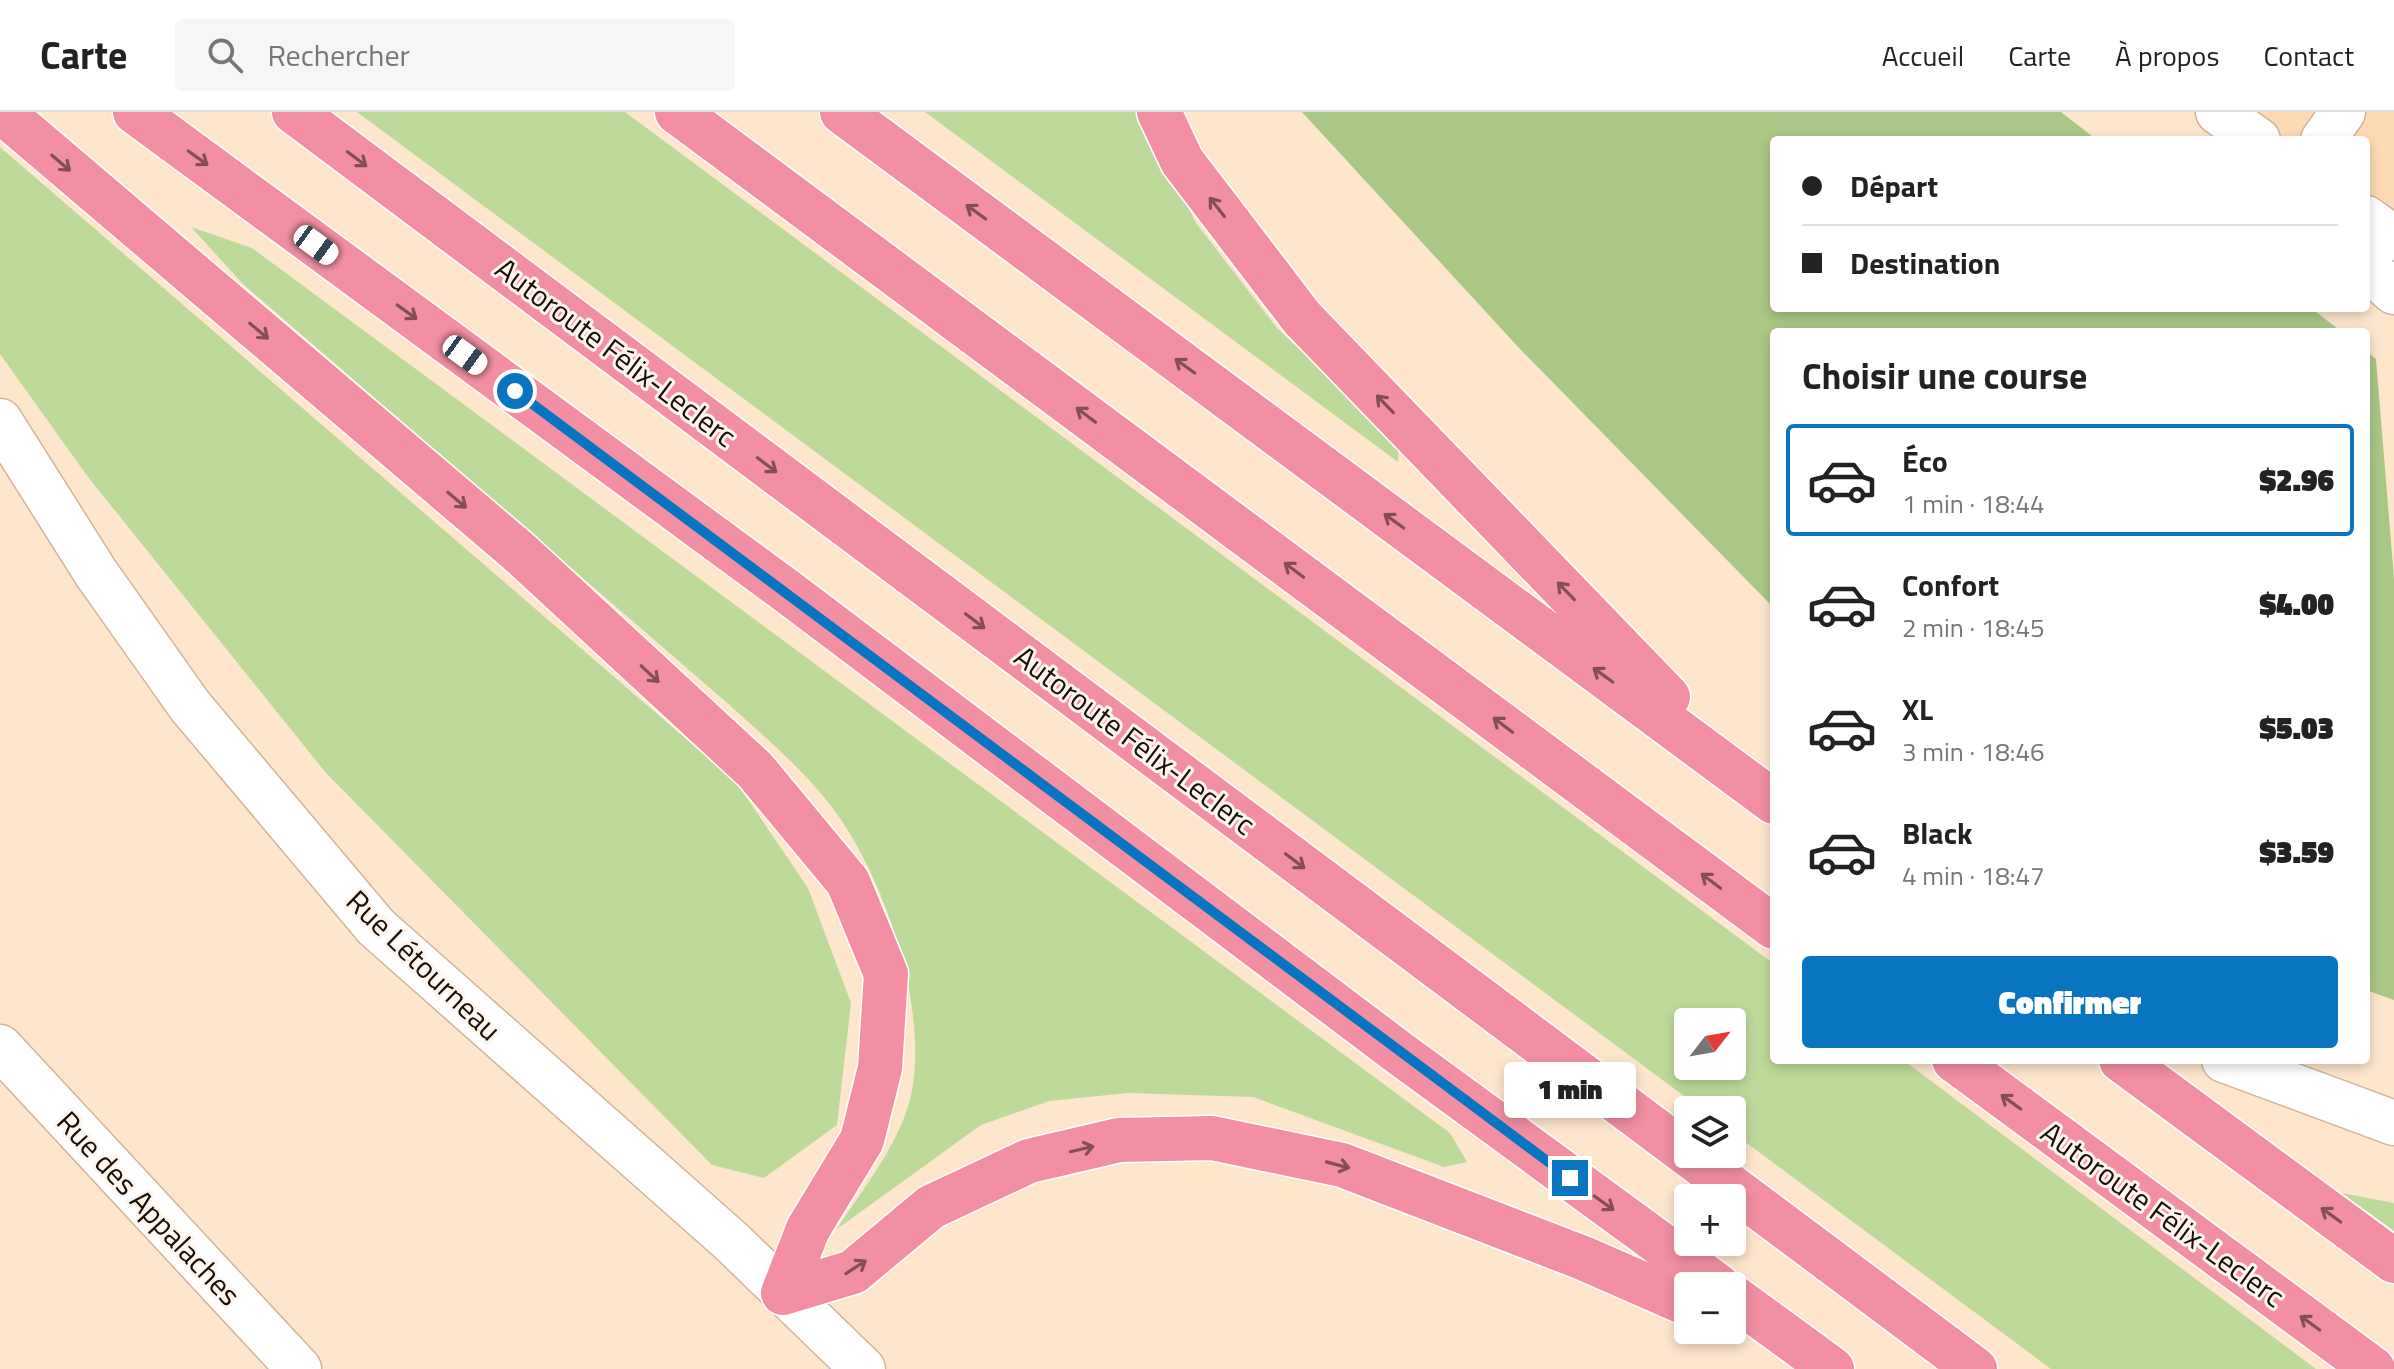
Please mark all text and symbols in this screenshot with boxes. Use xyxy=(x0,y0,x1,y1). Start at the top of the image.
search box xyxy=(175,19,735,91)
text: Carte xyxy=(40,26,127,84)
text: Rechercher xyxy=(267,32,410,78)
icon: search xyxy=(203,33,247,77)
text: Accueil xyxy=(1882,34,1964,77)
text: Carte xyxy=(2008,34,2071,77)
text: À propos xyxy=(2115,34,2219,77)
text: Contact xyxy=(2263,34,2354,77)
one-way arrow xyxy=(186,150,208,167)
one-way arrow xyxy=(346,150,367,167)
one-way arrow xyxy=(51,153,71,171)
text: Départ xyxy=(1850,163,1938,209)
one-way arrow xyxy=(1208,196,1225,218)
one-way arrow xyxy=(966,203,987,220)
car xyxy=(290,221,342,269)
text: Destination xyxy=(1850,240,2000,286)
street label: Autoroute Félix-Leclerc xyxy=(486,246,746,458)
one-way arrow xyxy=(396,303,417,320)
one-way arrow xyxy=(249,322,269,340)
car xyxy=(439,331,491,379)
text: Choisir une course xyxy=(1802,348,2087,403)
one-way arrow xyxy=(1175,358,1197,374)
route start xyxy=(497,373,533,409)
one-way arrow xyxy=(1376,394,1395,414)
one-way arrow xyxy=(1075,407,1097,423)
text: Éco xyxy=(1902,438,1948,484)
icon: car xyxy=(1806,444,1878,516)
one-way arrow xyxy=(756,457,777,474)
text: $2.96 xyxy=(2260,457,2334,503)
text: 1 min · 18:44 xyxy=(1902,484,2045,523)
one-way arrow xyxy=(447,491,467,509)
one-way arrow xyxy=(1384,512,1406,529)
one-way arrow xyxy=(1284,562,1306,578)
text: Confort xyxy=(1902,562,1999,608)
icon: car xyxy=(1806,568,1878,640)
text: $4.00 xyxy=(2260,581,2334,627)
one-way arrow xyxy=(1557,582,1576,601)
text: 2 min · 18:45 xyxy=(1902,608,2045,647)
one-way arrow xyxy=(964,612,985,629)
street label: Autoroute Félix-Leclerc xyxy=(1005,634,1265,846)
one-way arrow xyxy=(640,664,660,682)
one-way arrow xyxy=(1593,667,1615,684)
text: XL xyxy=(1902,686,1933,732)
icon: car xyxy=(1806,692,1878,764)
text: $5.03 xyxy=(2260,705,2334,751)
one-way arrow xyxy=(1493,717,1514,734)
text: 3 min · 18:46 xyxy=(1902,732,2045,771)
text: Black xyxy=(1902,810,1973,856)
icon: car xyxy=(1806,816,1878,888)
text: $3.59 xyxy=(2260,829,2334,875)
one-way arrow xyxy=(1284,852,1306,869)
text: 4 min · 18:47 xyxy=(1902,856,2045,895)
one-way arrow xyxy=(1701,872,1723,889)
street label: Rue Létourneau xyxy=(336,879,512,1051)
button: Confirmer xyxy=(1802,956,2338,1048)
north arrow xyxy=(1674,1008,1746,1080)
map controls xyxy=(1674,1008,1746,1344)
callout: 1 min xyxy=(1504,1062,1636,1118)
text: 1 min xyxy=(1538,1070,1602,1109)
one-way arrow xyxy=(2001,1094,2022,1111)
button: layers xyxy=(1674,1096,1746,1168)
street label: Rue des Appalaches xyxy=(46,1100,252,1316)
street label: Autoroute Félix-Leclerc xyxy=(2032,1110,2294,1318)
one-way arrow xyxy=(1069,1140,1095,1155)
one-way arrow xyxy=(1325,1158,1351,1173)
route end xyxy=(1552,1160,1588,1196)
button: + xyxy=(1674,1184,1746,1256)
one-way arrow xyxy=(1593,1194,1614,1211)
one-way arrow xyxy=(2321,1207,2342,1224)
one-way arrow xyxy=(844,1259,866,1276)
button: − xyxy=(1674,1272,1746,1344)
one-way arrow xyxy=(2300,1314,2322,1331)

